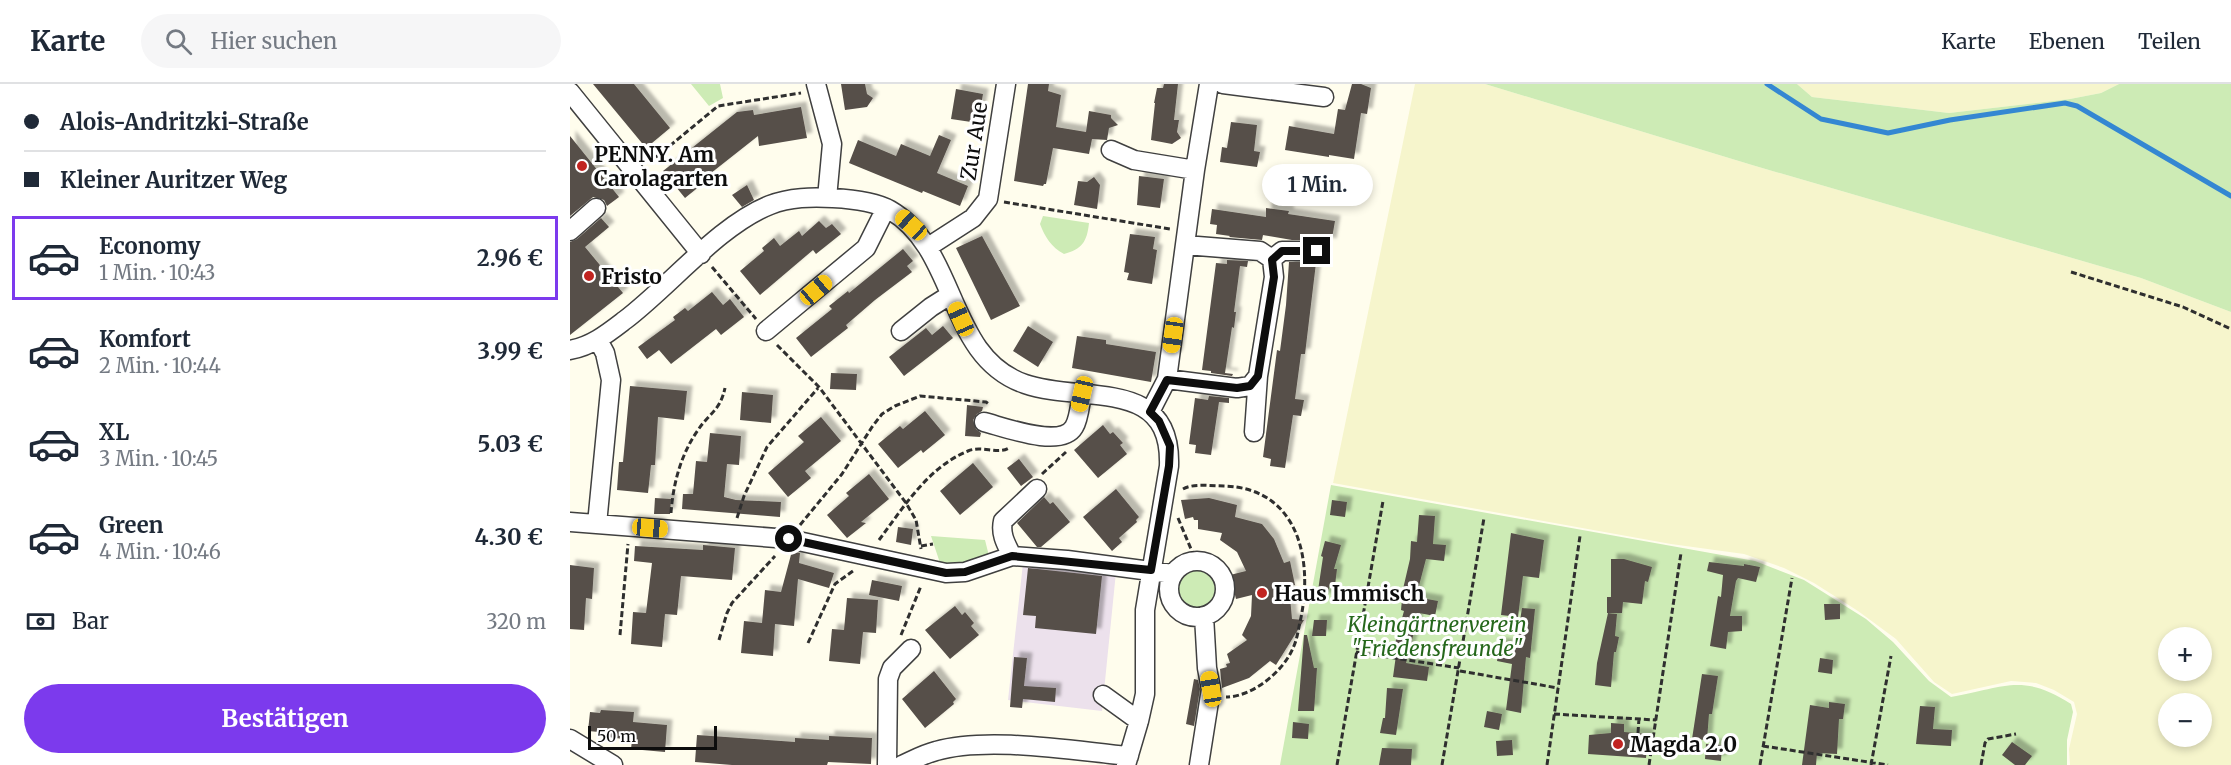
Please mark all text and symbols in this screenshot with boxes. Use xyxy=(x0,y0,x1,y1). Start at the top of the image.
search box xyxy=(141,14,561,68)
text: Karte xyxy=(30,23,105,59)
icon: search xyxy=(162,25,195,58)
text: Hier suchen xyxy=(210,27,337,55)
text: Karte xyxy=(1941,28,1996,55)
text: Ebenen xyxy=(2029,28,2105,55)
text: Teilen xyxy=(2138,28,2201,55)
street label: Zur Aue xyxy=(954,100,994,182)
text: Alois-Andritzki-Straße xyxy=(60,108,309,136)
place label: PENNY. Am Carolagarten xyxy=(594,141,728,192)
marker: PENNY. Am Carolagarten xyxy=(575,159,589,173)
callout: 1 Min. xyxy=(1262,164,1372,206)
text: Kleiner Auritzer Weg xyxy=(60,166,287,194)
text: 1 Min. xyxy=(1288,172,1347,197)
car xyxy=(892,206,930,244)
icon: car xyxy=(27,231,81,285)
text: Economy xyxy=(99,232,200,260)
route end xyxy=(1303,237,1330,264)
text: 2.96 € xyxy=(477,244,543,272)
text: 1 Min. · 10:43 xyxy=(99,260,215,285)
place label: Fristo xyxy=(601,263,662,290)
marker: Fristo xyxy=(582,269,596,283)
car xyxy=(796,272,836,308)
car xyxy=(945,299,977,339)
car xyxy=(1162,316,1184,354)
icon: car xyxy=(27,324,81,378)
text: Komfort xyxy=(99,325,191,353)
text: 3.99 € xyxy=(478,337,543,365)
text: 2 Min. · 10:44 xyxy=(99,353,221,378)
car xyxy=(1069,374,1095,414)
icon: car xyxy=(27,417,81,471)
text: XL xyxy=(99,418,129,446)
text: 5.03 € xyxy=(478,430,543,458)
text: 3 Min. · 10:45 xyxy=(99,446,218,471)
icon: car xyxy=(27,510,81,564)
text: Green xyxy=(99,511,163,539)
car xyxy=(631,517,669,539)
text: 4.30 € xyxy=(474,523,543,551)
route start xyxy=(775,525,802,552)
text: 4 Min. · 10:46 xyxy=(99,539,221,564)
place label: Haus Immisch xyxy=(1274,580,1425,607)
marker: Haus Immisch xyxy=(1255,586,1269,600)
icon: cash xyxy=(24,605,57,638)
text: Bar xyxy=(72,607,109,635)
text: 320 m xyxy=(486,609,546,634)
park label: Kleingärtnerverein "Friedensfreunde" xyxy=(1346,611,1527,662)
map controls xyxy=(2158,627,2212,747)
button: + xyxy=(2158,627,2212,681)
car xyxy=(1199,670,1223,708)
button: Bestätigen xyxy=(24,684,546,753)
button: − xyxy=(2158,693,2212,747)
scale bar xyxy=(588,723,717,750)
text: 50 m xyxy=(597,726,636,746)
place label: Magda 2.0 xyxy=(1630,731,1737,758)
marker: Magda 2.0 xyxy=(1611,737,1625,751)

